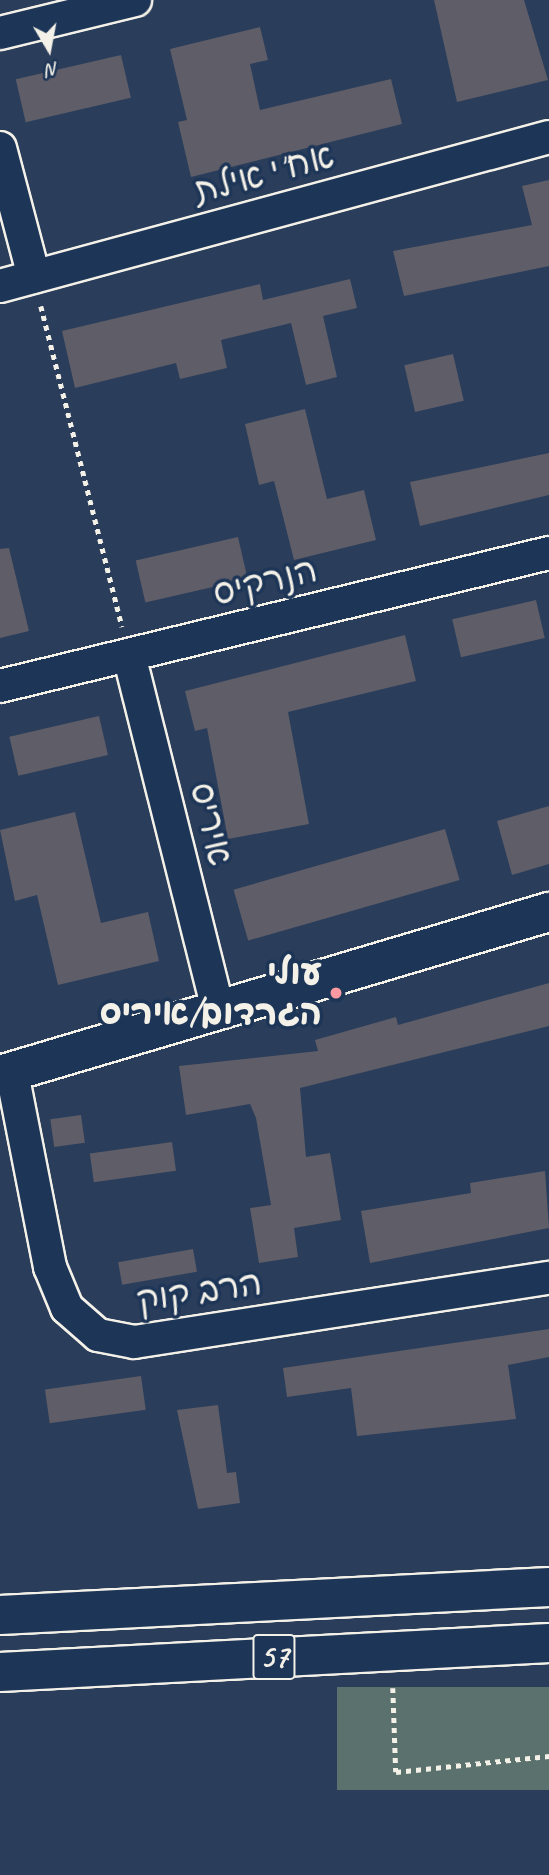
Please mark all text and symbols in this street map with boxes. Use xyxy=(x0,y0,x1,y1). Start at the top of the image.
north arrow xyxy=(14,14,84,84)
text: N xyxy=(45,57,61,83)
street label: אח"י אילת xyxy=(189,135,339,213)
street label: הנרקיס xyxy=(209,549,321,615)
street label: איריס xyxy=(180,778,242,870)
place label: עולי הגרדום/איריס xyxy=(100,952,322,1034)
marker: עולי הגרדום/איריס xyxy=(328,985,344,1001)
street label: הרב קוק xyxy=(133,1262,265,1322)
road number: 57 xyxy=(251,1628,297,1686)

